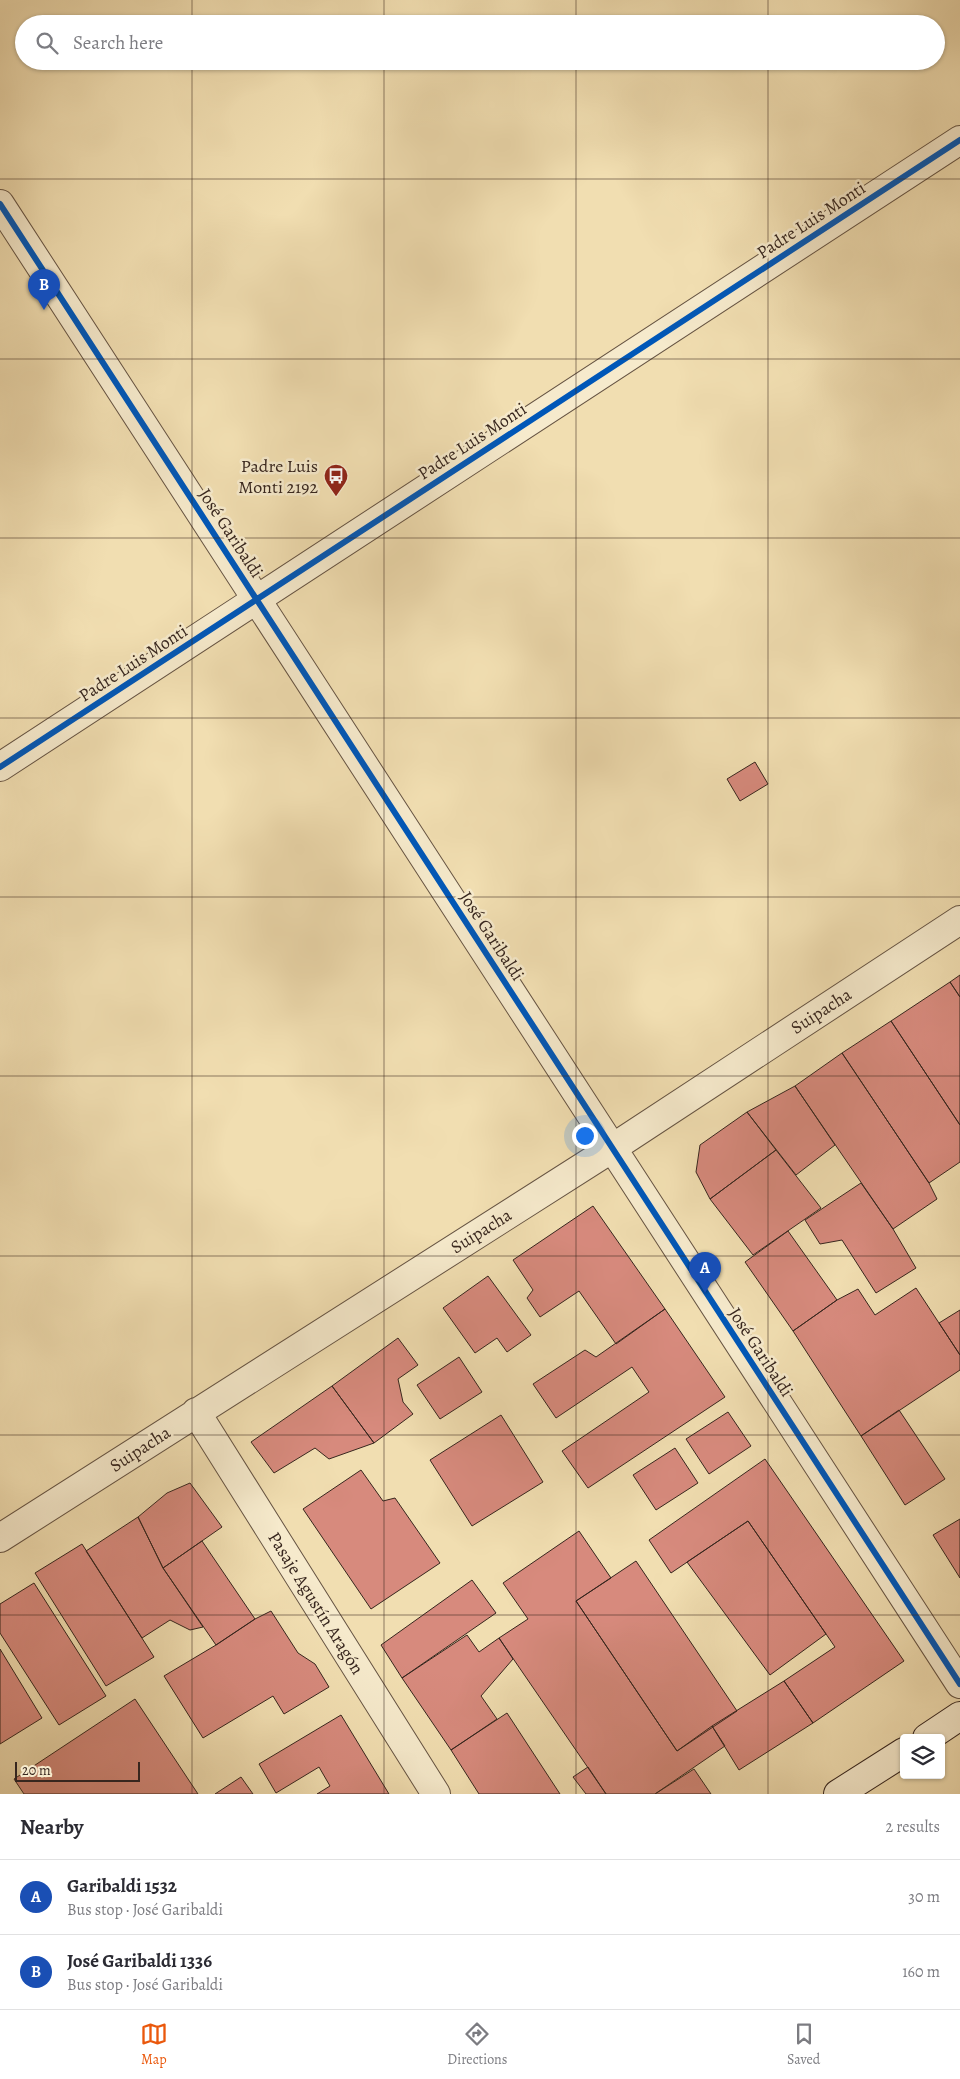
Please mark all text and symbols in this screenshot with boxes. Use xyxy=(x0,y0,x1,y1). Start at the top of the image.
search box xyxy=(15,15,945,70)
icon: search xyxy=(33,29,61,57)
text: Search here xyxy=(73,30,163,56)
street label: Padre Luis Monti xyxy=(752,176,870,264)
pin: B xyxy=(28,269,60,310)
street label: Padre Luis Monti xyxy=(413,397,531,485)
place label: Padre Luis Monti 2192 xyxy=(238,454,318,499)
bus stop icon: Padre Luis Monti 2192 xyxy=(323,463,349,497)
street label: José Garibaldi xyxy=(193,484,269,582)
street label: Padre Luis Monti xyxy=(74,619,192,707)
street label: José Garibaldi xyxy=(454,887,530,985)
street label: Suipacha xyxy=(786,982,857,1040)
your location xyxy=(572,1123,598,1149)
street label: Suipacha xyxy=(446,1203,517,1259)
pin: A xyxy=(689,1252,721,1293)
street label: José Garibaldi xyxy=(723,1303,799,1401)
street label: Suipacha xyxy=(105,1420,176,1478)
street label: Pasaje Agustín Aragón xyxy=(262,1527,370,1679)
map controls xyxy=(900,1734,945,1779)
button: layers xyxy=(900,1734,945,1779)
scale bar xyxy=(15,1759,140,1782)
text: 20 m xyxy=(22,1761,51,1780)
text: Nearby xyxy=(20,1813,83,1841)
text: 2 results xyxy=(885,1816,940,1838)
text: Garibaldi 1532 xyxy=(67,1873,177,1899)
text: A xyxy=(31,1886,41,1908)
text: 30 m xyxy=(908,1886,940,1908)
text: Bus stop · José Garibaldi xyxy=(67,1899,223,1921)
text: José Garibaldi 1336 xyxy=(67,1948,212,1974)
text: B xyxy=(31,1961,41,1983)
text: 160 m xyxy=(902,1961,940,1983)
text: Bus stop · José Garibaldi xyxy=(67,1974,223,1996)
tab: Map xyxy=(140,2020,168,2069)
tab: Directions xyxy=(447,2020,507,2069)
tab: Saved xyxy=(787,2020,820,2069)

